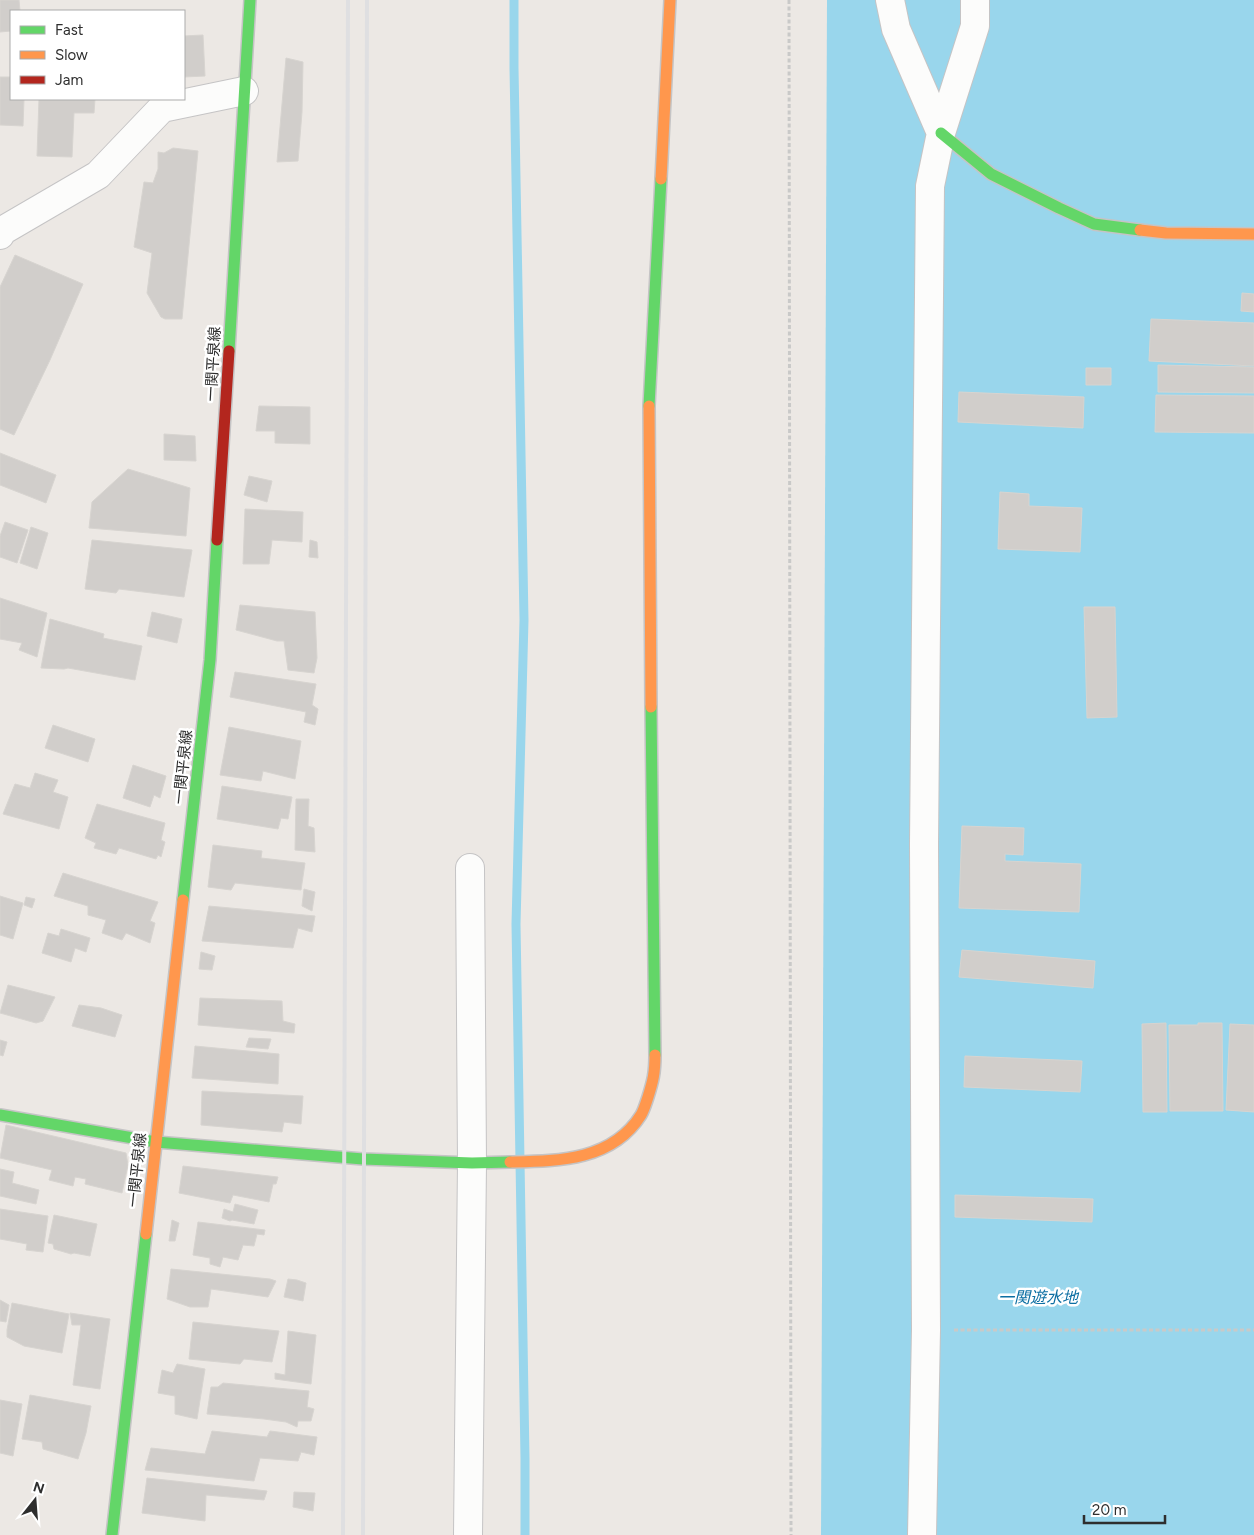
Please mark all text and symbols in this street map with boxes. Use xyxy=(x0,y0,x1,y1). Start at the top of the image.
legend xyxy=(10,10,185,100)
text: Fast xyxy=(55,21,84,39)
text: Slow xyxy=(55,46,88,64)
text: Jam xyxy=(55,71,83,89)
street label: 一関平泉線 xyxy=(202,326,224,402)
street label: 一関平泉線 xyxy=(170,729,196,805)
street label: 一関平泉線 xyxy=(124,1132,150,1208)
water label: 一関遊水地 xyxy=(998,1288,1080,1307)
north arrow xyxy=(10,1475,60,1525)
text: N xyxy=(31,1478,46,1498)
scale bar xyxy=(1084,1492,1165,1524)
text: 20 m xyxy=(1092,1501,1126,1519)

